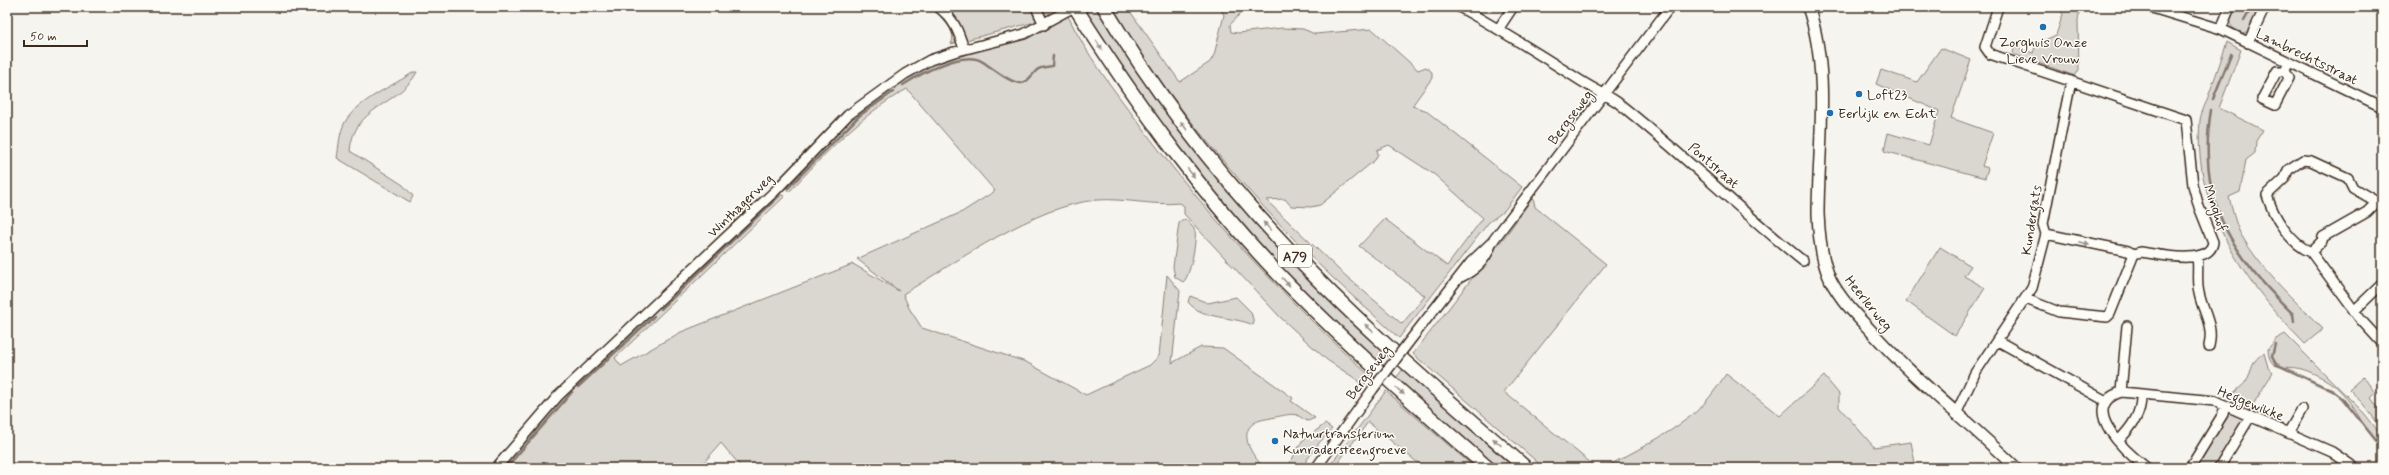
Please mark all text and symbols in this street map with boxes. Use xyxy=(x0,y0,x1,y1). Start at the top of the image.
scale bar xyxy=(24,22,87,48)
marker: Zorghuis Onze Lieve Vrouw xyxy=(2038,22,2048,32)
street label: Lambrechtsstraat xyxy=(2253,24,2360,89)
text: 50 m xyxy=(30,29,57,45)
place label: Zorghuis Onze Lieve Vrouw xyxy=(1999,34,2087,68)
one-way arrow xyxy=(1095,40,1103,50)
place label: Loft23 xyxy=(1867,86,1907,104)
street label: Bergseweg xyxy=(1544,87,1598,149)
marker: Loft23 xyxy=(1854,89,1864,99)
place label: Eerlijk en Echt xyxy=(1838,105,1937,123)
marker: Eerlijk en Echt xyxy=(1825,108,1835,118)
one-way arrow xyxy=(1180,120,1189,131)
street label: Pontstraat xyxy=(1684,139,1742,193)
one-way arrow xyxy=(1187,168,1195,179)
street label: Winthagerweg xyxy=(704,170,777,242)
street label: Minghof xyxy=(2198,182,2231,234)
street label: Kundergats xyxy=(2018,184,2048,257)
one-way arrow xyxy=(1263,221,1272,231)
one-way arrow xyxy=(2078,240,2090,246)
road number: A79 xyxy=(1278,245,1312,267)
street label: Heerlerweg xyxy=(1840,272,1896,336)
one-way arrow xyxy=(1281,277,1290,287)
one-way arrow xyxy=(1364,323,1374,333)
street label: Bergseweg xyxy=(1342,342,1396,404)
street label: Heggewikke xyxy=(2214,382,2287,427)
one-way arrow xyxy=(1395,386,1405,395)
place label: Natuurtransferium Kunradersteengroeve xyxy=(1283,425,1406,461)
marker: Natuurtransferium Kunradersteengroeve xyxy=(1270,436,1280,446)
one-way arrow xyxy=(1492,438,1502,447)

